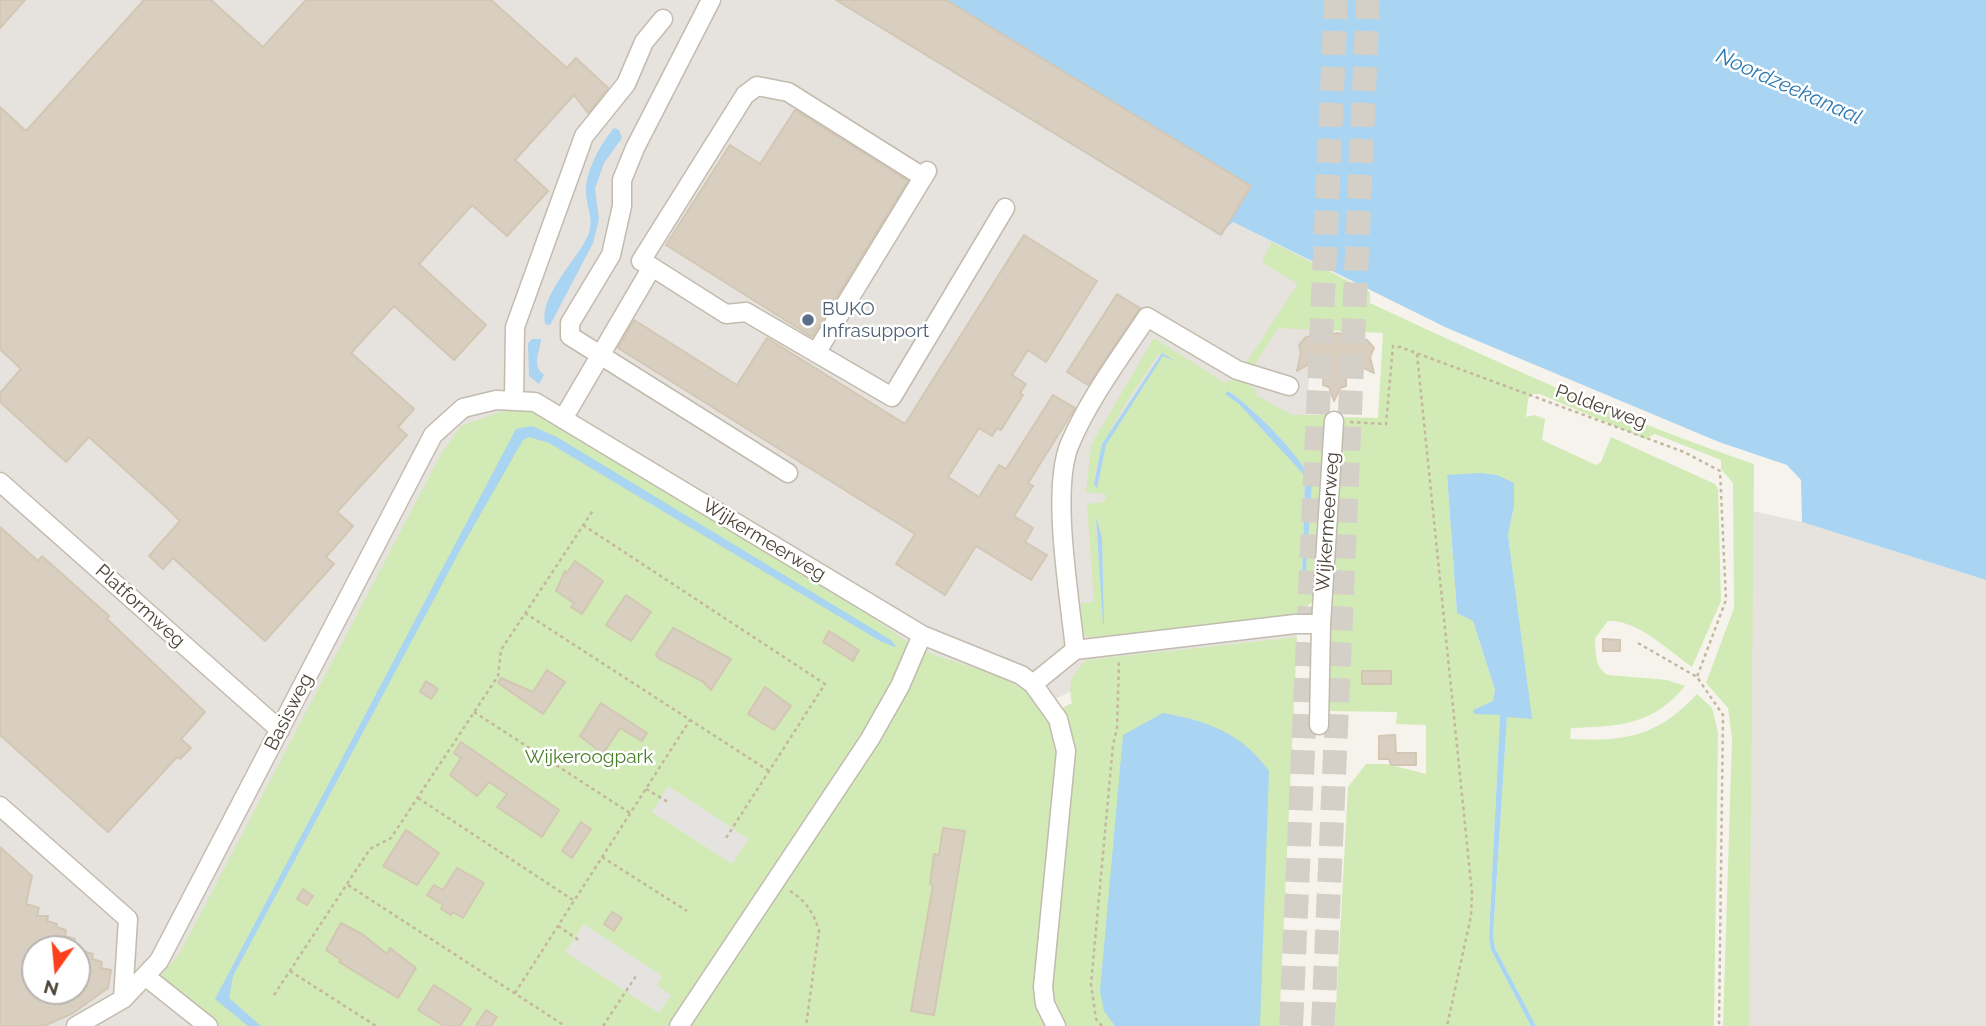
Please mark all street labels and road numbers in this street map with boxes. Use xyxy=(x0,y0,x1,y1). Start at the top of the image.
street label: Polderweg xyxy=(1552,380,1650,434)
street label: Wijkermeerweg xyxy=(1312,451,1344,593)
street label: Wijkermeerweg xyxy=(698,494,830,586)
street label: Platformweg xyxy=(90,560,190,652)
street label: Basisweg xyxy=(260,670,318,754)

